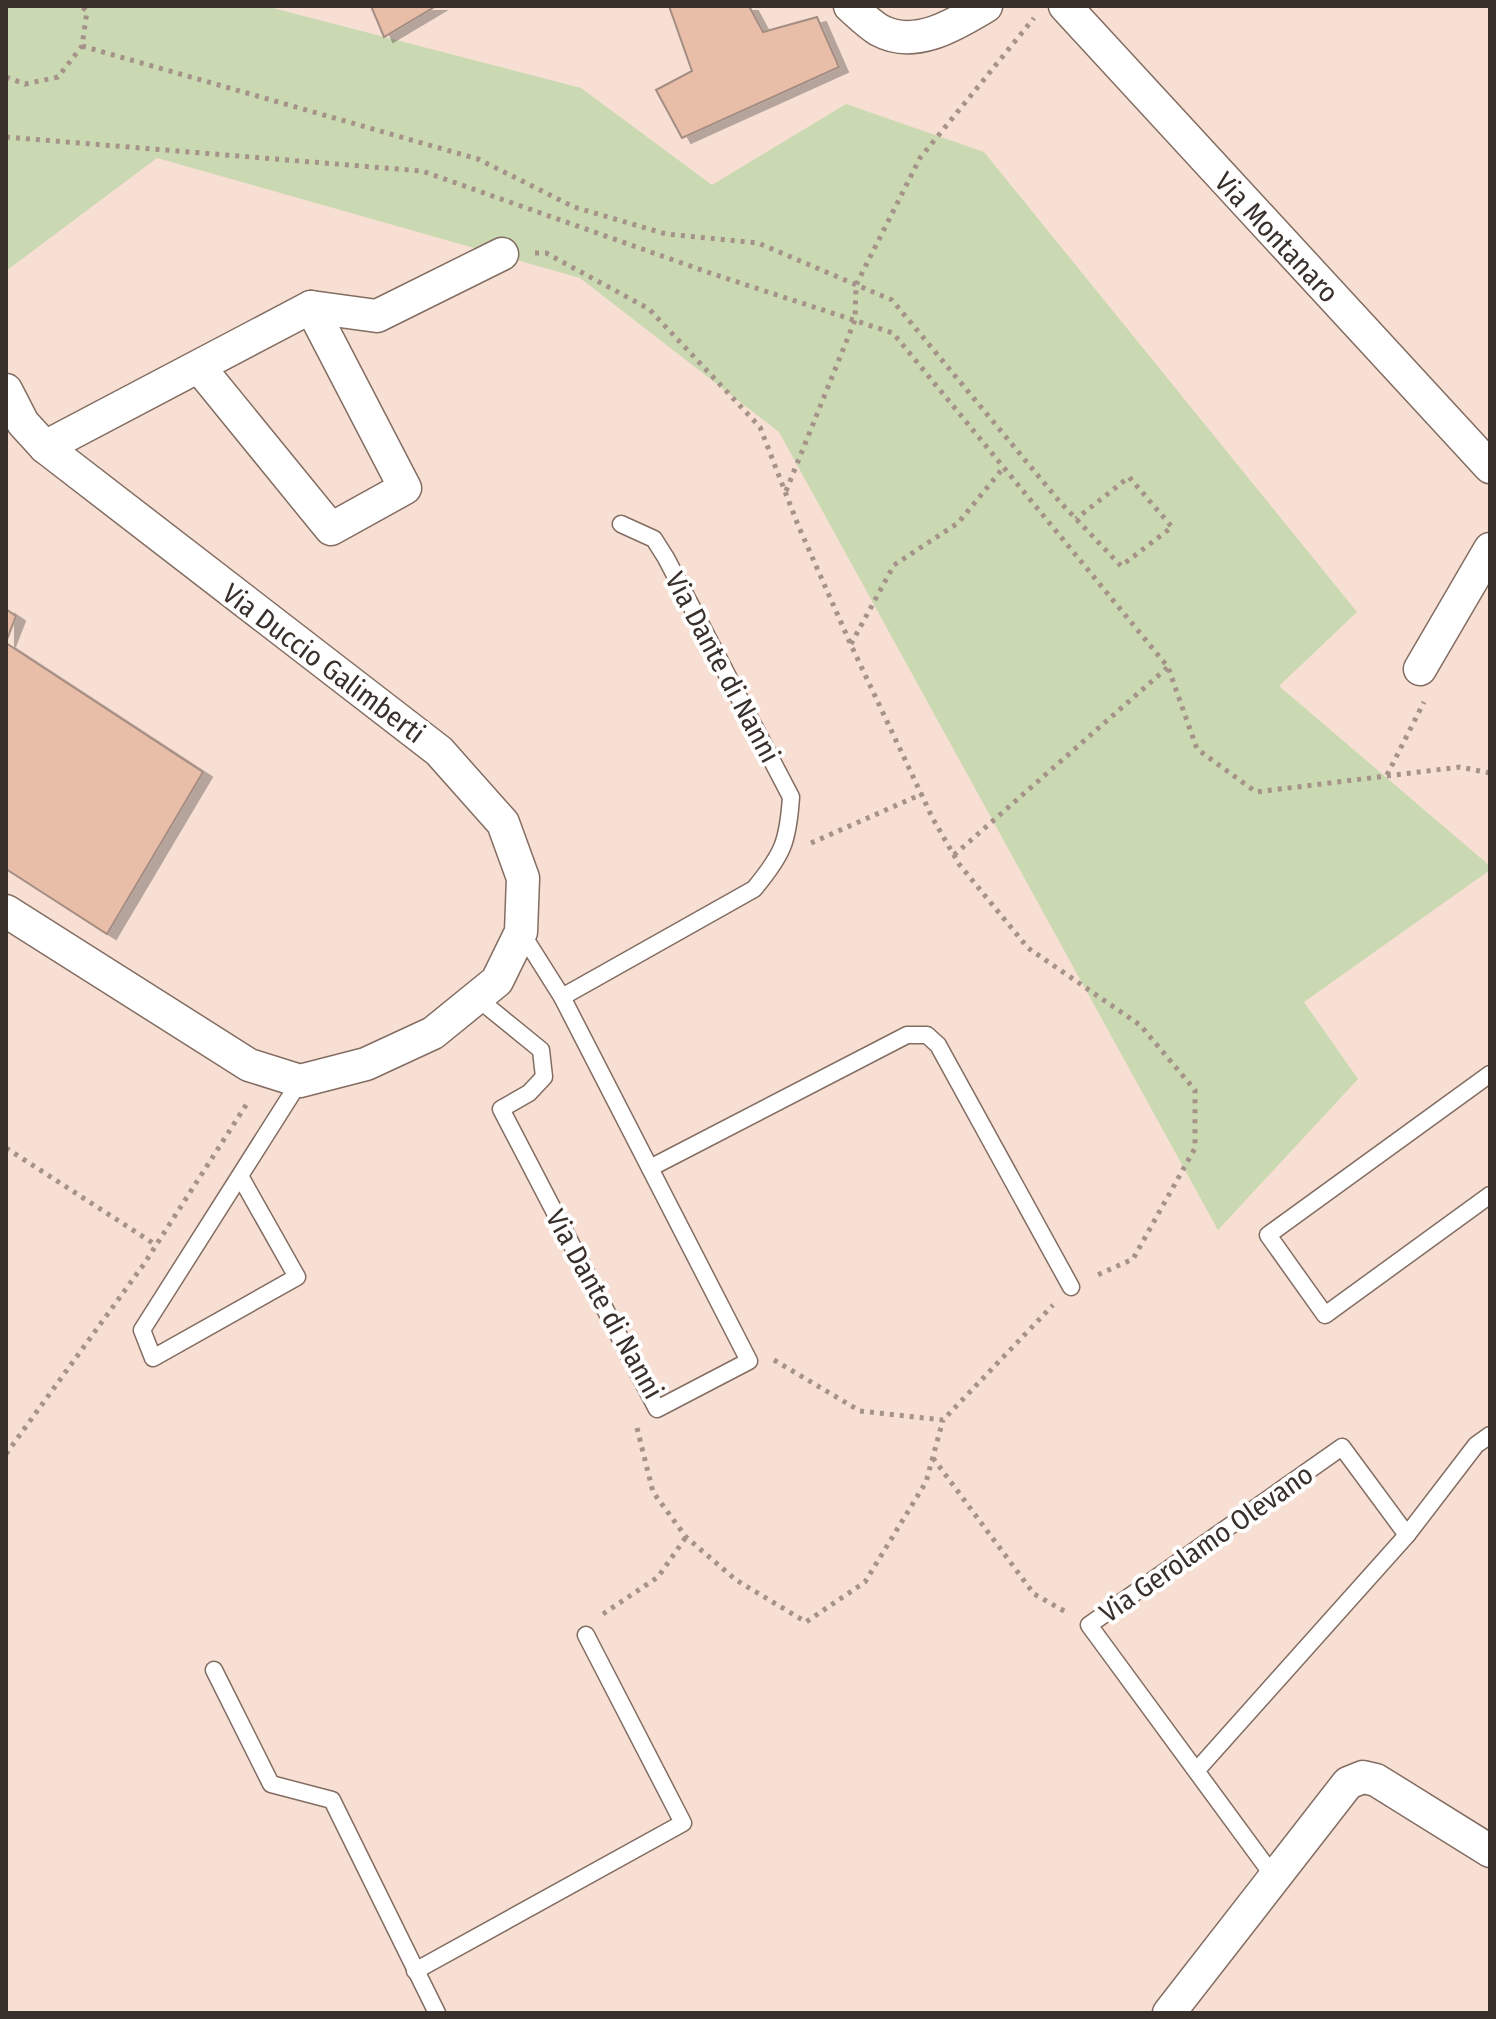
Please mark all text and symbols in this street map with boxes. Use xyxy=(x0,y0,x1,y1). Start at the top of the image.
street label: Via Montanaro xyxy=(1208,165,1345,309)
street label: Via Dante di Nanni xyxy=(658,566,787,768)
street label: Via Duccio Galimberti xyxy=(216,577,431,750)
street label: Via Dante di Nanni xyxy=(539,1204,670,1405)
street label: Via Gerolamo Olevano xyxy=(1093,1457,1319,1629)

